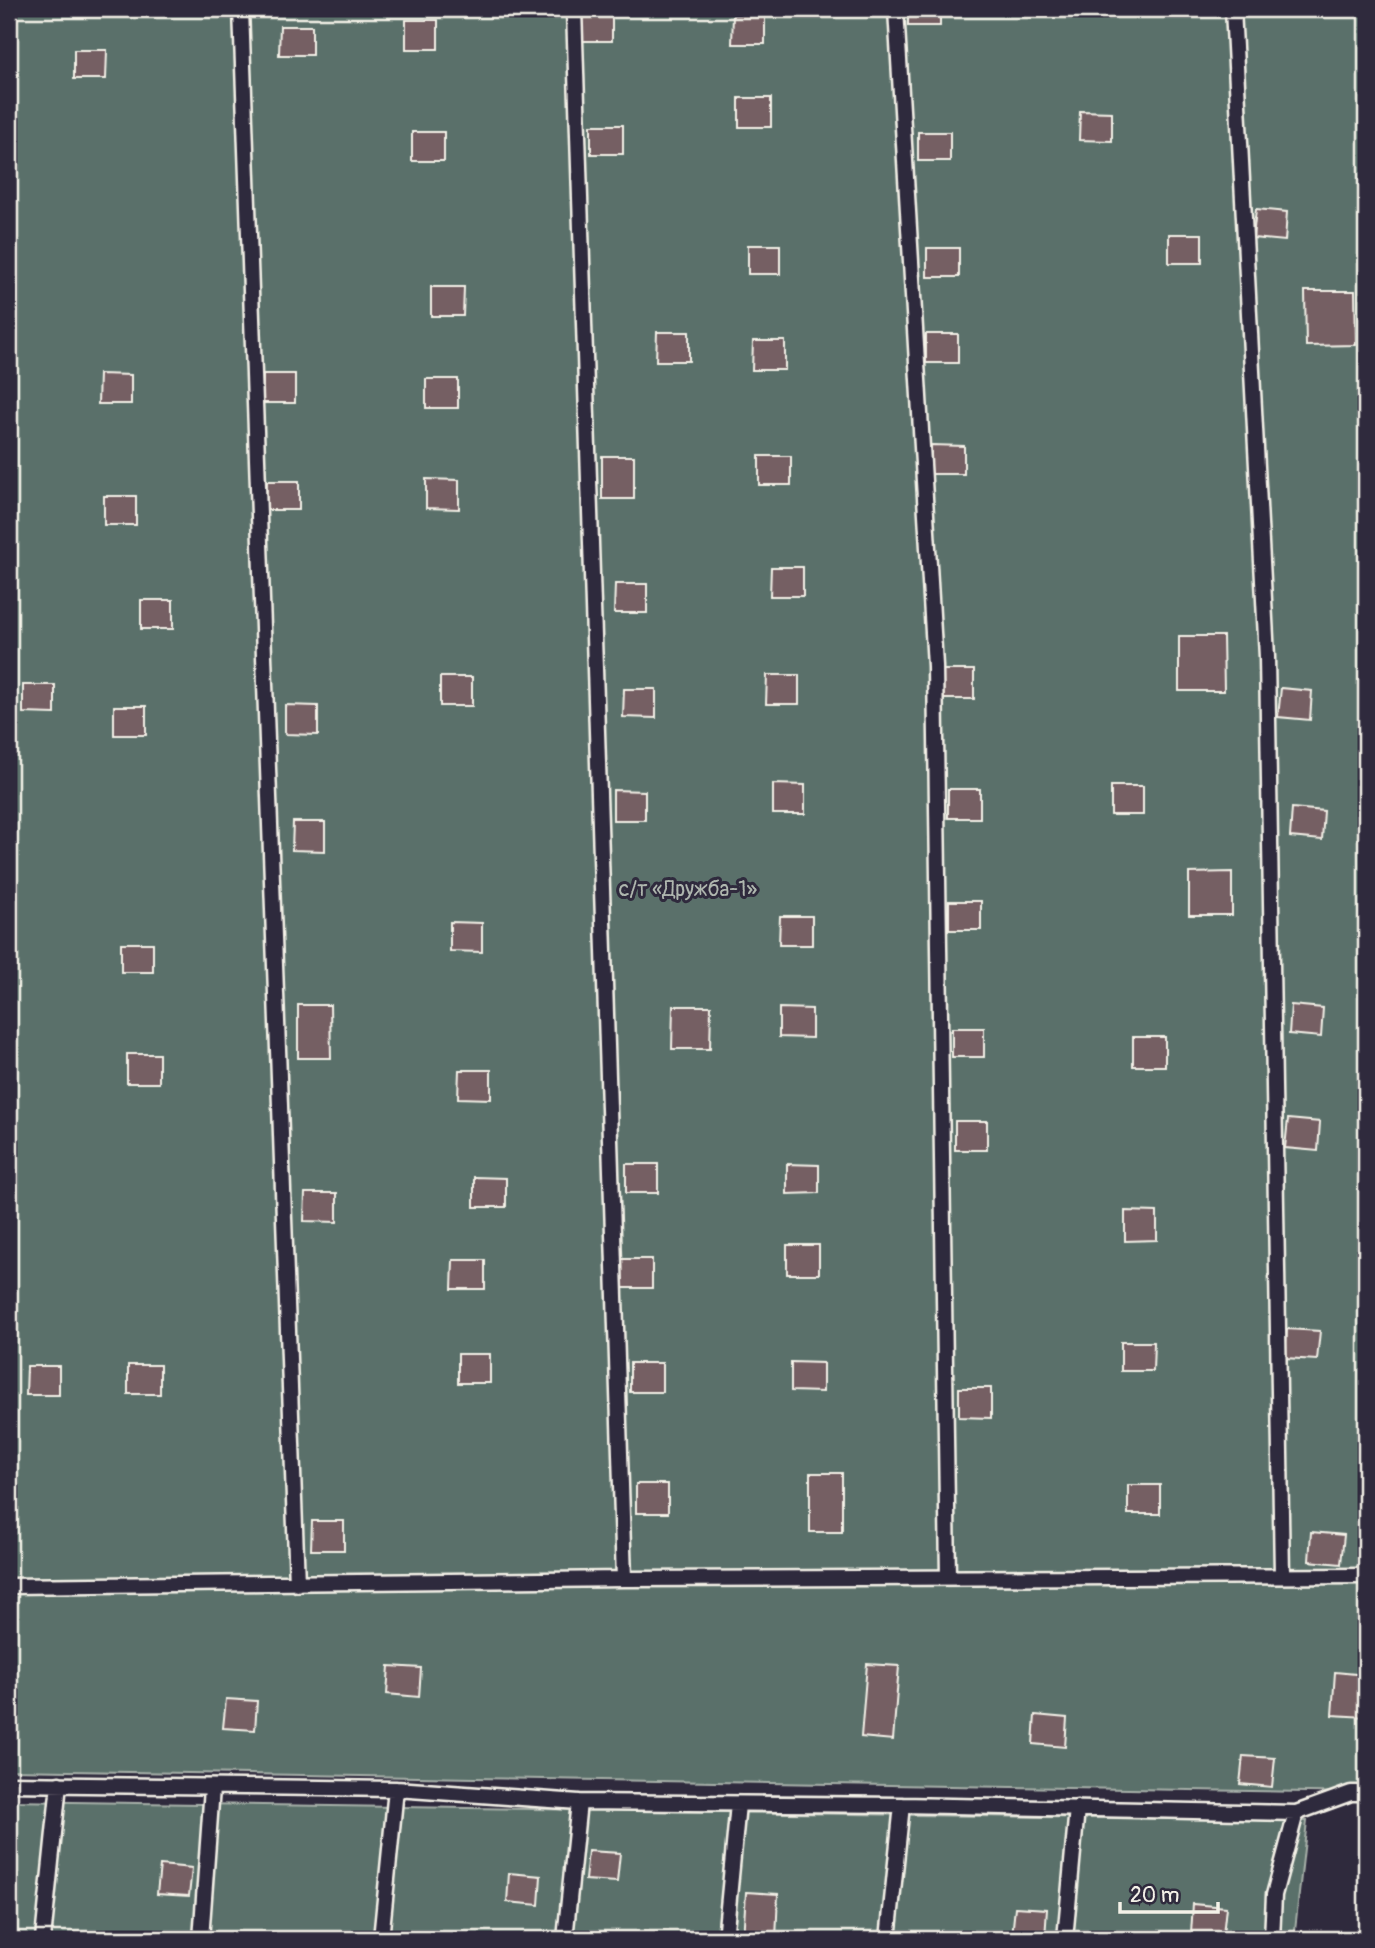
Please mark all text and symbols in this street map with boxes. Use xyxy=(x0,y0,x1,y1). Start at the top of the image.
park label: с/т «Дружба-1» xyxy=(619,876,758,903)
scale bar xyxy=(1120,1871,1218,1915)
text: 20 m xyxy=(1130,1882,1179,1909)

